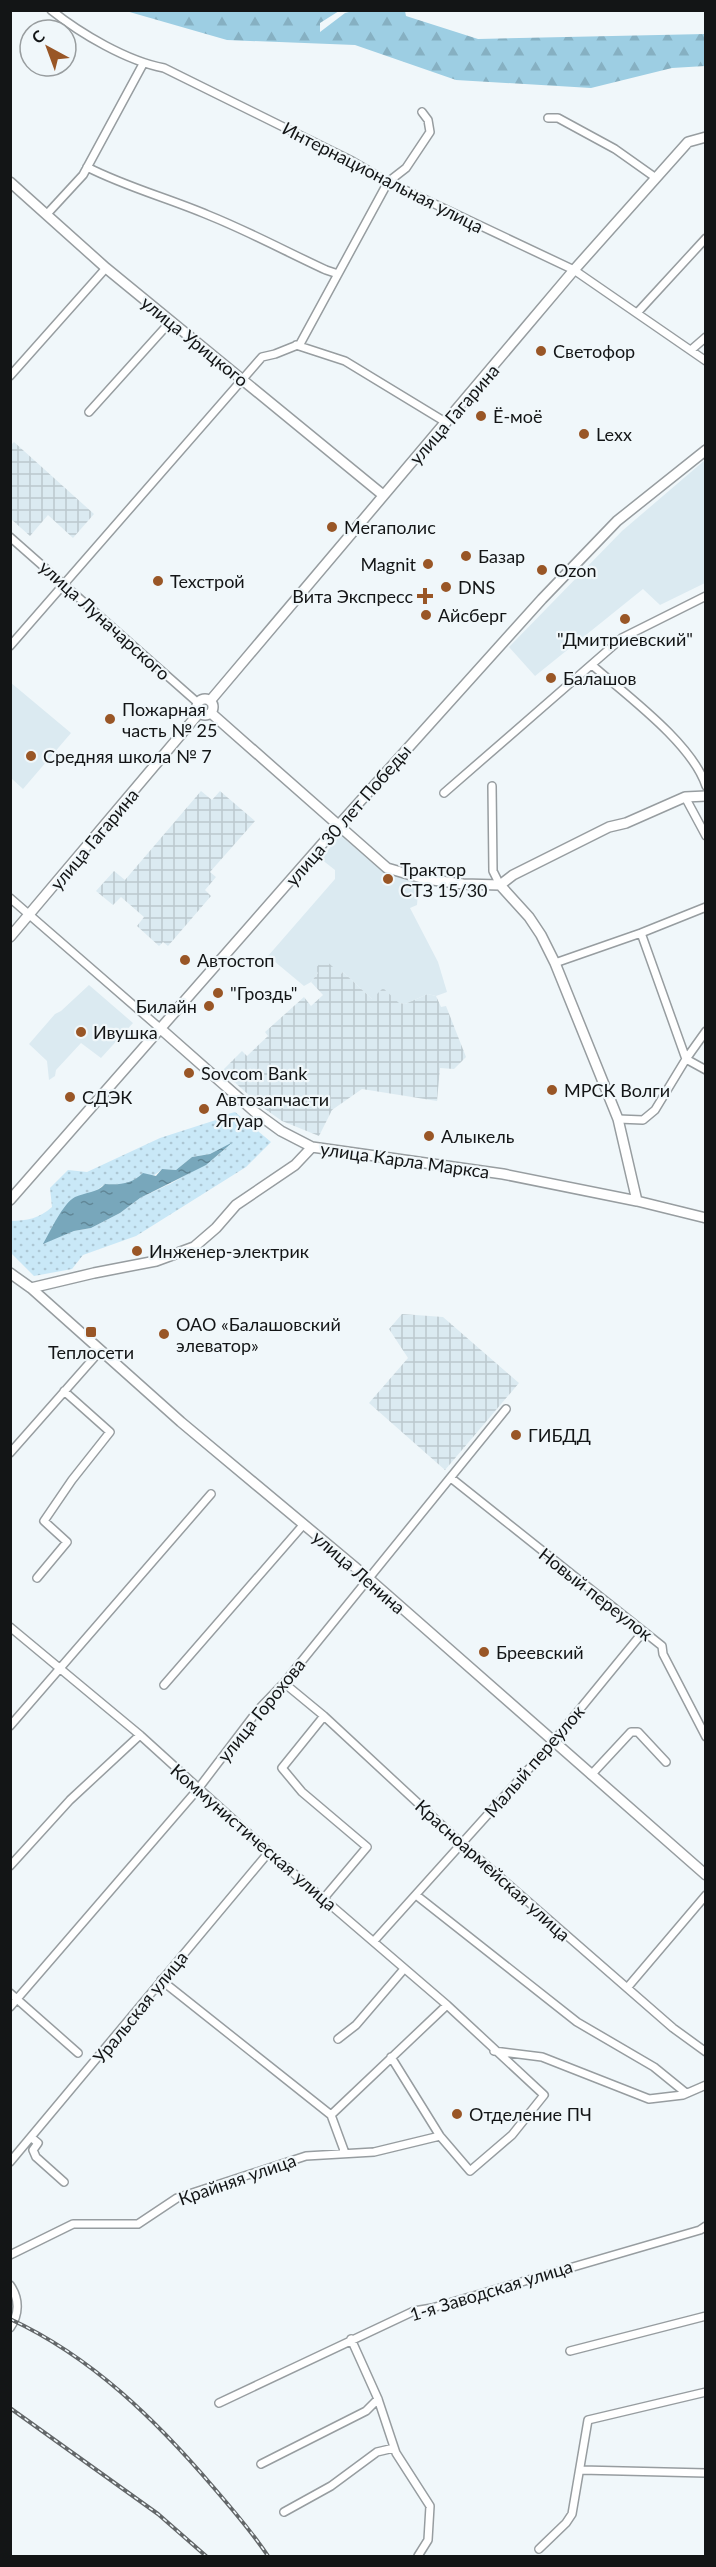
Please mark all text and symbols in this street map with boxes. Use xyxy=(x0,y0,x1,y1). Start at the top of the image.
north arrow xyxy=(18,18,78,78)
text: С xyxy=(28,25,48,47)
street label: Интернациональная улица xyxy=(279,117,487,237)
street label: улица Урицкого xyxy=(137,291,253,391)
place label: Светофор xyxy=(553,340,635,362)
marker: Светофор xyxy=(534,344,548,358)
street label: улица Гагарина xyxy=(405,359,503,469)
place label: Ё-моё xyxy=(493,405,543,427)
marker: Ё-моё xyxy=(474,409,488,423)
place label: Lexx xyxy=(596,423,632,445)
marker: Lexx xyxy=(577,427,591,441)
place label: Мегаполис xyxy=(344,516,436,538)
marker: Мегаполис xyxy=(325,520,339,534)
place label: Базар xyxy=(478,545,525,567)
marker: Базар xyxy=(459,549,473,563)
place label: Magnit xyxy=(360,553,417,575)
street label: улица Луначарского xyxy=(35,556,175,684)
marker: Magnit xyxy=(421,557,435,571)
place label: Ozon xyxy=(554,559,596,581)
marker: Ozon xyxy=(535,563,549,577)
place label: Техстрой xyxy=(170,570,245,592)
marker: Техстрой xyxy=(151,574,165,588)
place label: DNS xyxy=(458,576,495,598)
marker: DNS xyxy=(439,580,453,594)
place label: Вита Экспресс xyxy=(292,585,413,607)
marker: Вита Экспресс xyxy=(418,589,432,603)
place label: Айсберг xyxy=(438,604,507,626)
marker: Айсберг xyxy=(419,608,433,622)
marker: "Дмитриевский" xyxy=(618,612,632,626)
place label: "Дмитриевский" xyxy=(557,628,693,650)
place label: Балашов xyxy=(563,667,637,689)
marker: Балашов xyxy=(544,671,558,685)
place label: Пожарная часть № 25 xyxy=(122,698,217,741)
marker: Пожарная часть № 25 xyxy=(103,712,117,726)
street label: улица 30 лет Победы xyxy=(281,740,415,890)
place label: Средняя школа № 7 xyxy=(43,745,212,767)
marker: Средняя школа № 7 xyxy=(24,749,38,763)
street label: улица Гагарина xyxy=(45,784,143,894)
place label: Трактор СТЗ 15/30 xyxy=(400,858,488,901)
marker: Трактор СТЗ 15/30 xyxy=(381,872,395,886)
place label: Автостоп xyxy=(197,949,275,971)
marker: Автостоп xyxy=(178,953,192,967)
place label: "Гроздь" xyxy=(230,982,297,1004)
marker: "Гроздь" xyxy=(211,986,225,1000)
place label: Билайн xyxy=(136,995,197,1017)
marker: Билайн xyxy=(202,999,216,1013)
place label: Ивушка xyxy=(93,1021,158,1043)
marker: Ивушка xyxy=(74,1025,88,1039)
place label: Sovcom Bank xyxy=(201,1062,308,1084)
marker: Sovcom Bank xyxy=(182,1066,196,1080)
place label: МРСК Волги xyxy=(564,1079,670,1101)
marker: МРСК Волги xyxy=(545,1083,559,1097)
place label: СДЭК xyxy=(82,1086,132,1108)
place label: Автозапчасти Ягуар xyxy=(215,1088,329,1131)
marker: СДЭК xyxy=(63,1090,77,1104)
marker: Автозапчасти Ягуар xyxy=(197,1102,211,1116)
place label: Алыкель xyxy=(441,1125,515,1147)
marker: Алыкель xyxy=(422,1129,436,1143)
street label: улица Карла Маркса xyxy=(319,1137,491,1183)
place label: Инженер-электрик xyxy=(149,1240,310,1262)
marker: Инженер-электрик xyxy=(130,1244,144,1258)
place label: ОАО «Балашовский элеватор» xyxy=(176,1313,341,1356)
marker: Теплосети xyxy=(84,1325,98,1339)
marker: ОАО «Балашовский элеватор» xyxy=(157,1327,171,1341)
place label: Теплосети xyxy=(48,1341,134,1363)
place label: ГИБДД xyxy=(528,1424,591,1446)
marker: ГИБДД xyxy=(509,1428,523,1442)
street label: улица Ленина xyxy=(308,1526,410,1618)
street label: Новый переулок xyxy=(535,1543,658,1646)
place label: Бреевский xyxy=(496,1641,584,1663)
marker: Бреевский xyxy=(477,1645,491,1659)
street label: улица Горохова xyxy=(212,1654,310,1766)
street label: Малый переулок xyxy=(479,1700,589,1822)
street label: Коммунистическая улица xyxy=(166,1759,342,1915)
street label: Красноармейская улица xyxy=(411,1795,575,1945)
street label: Уральская улица xyxy=(88,1947,192,2067)
place label: Отделение ПЧ xyxy=(469,2103,592,2125)
marker: Отделение ПЧ xyxy=(450,2107,464,2121)
street label: Крайняя улица xyxy=(175,2149,299,2209)
street label: 1-я Заводская улица xyxy=(407,2255,575,2325)

